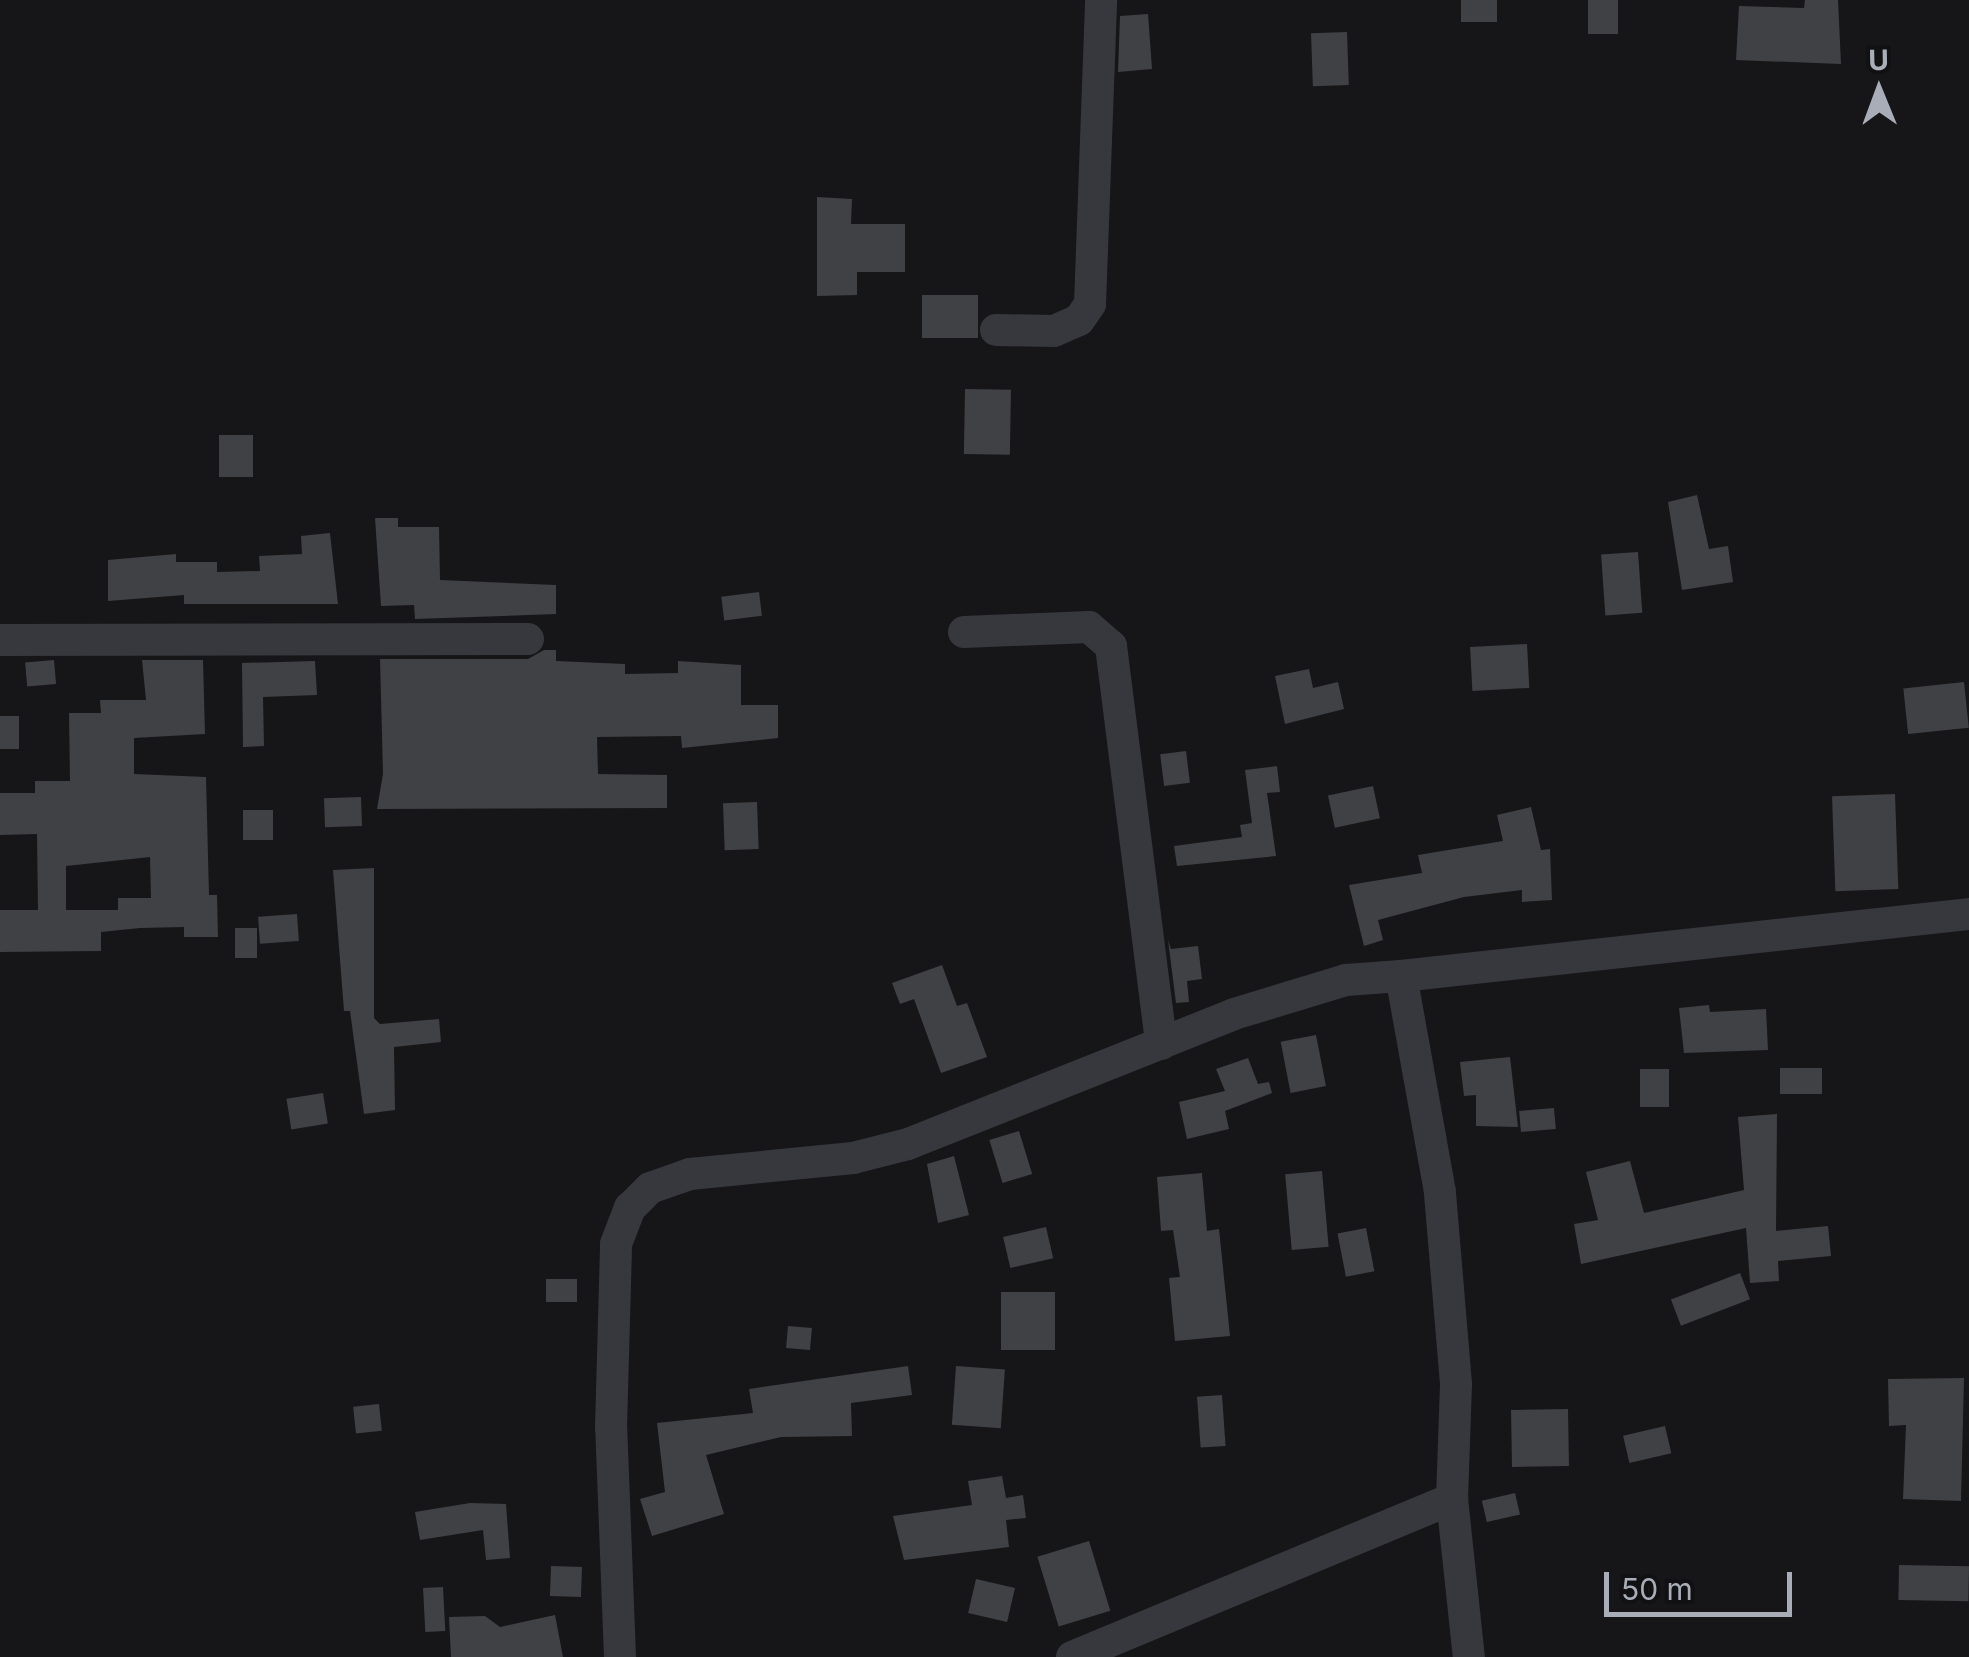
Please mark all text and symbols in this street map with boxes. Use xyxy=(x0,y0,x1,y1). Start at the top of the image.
north arrow xyxy=(1829,40,1929,140)
text: U xyxy=(1868,43,1889,77)
scale bar xyxy=(1609,1552,1796,1614)
text: 50 m xyxy=(1621,1571,1693,1607)

